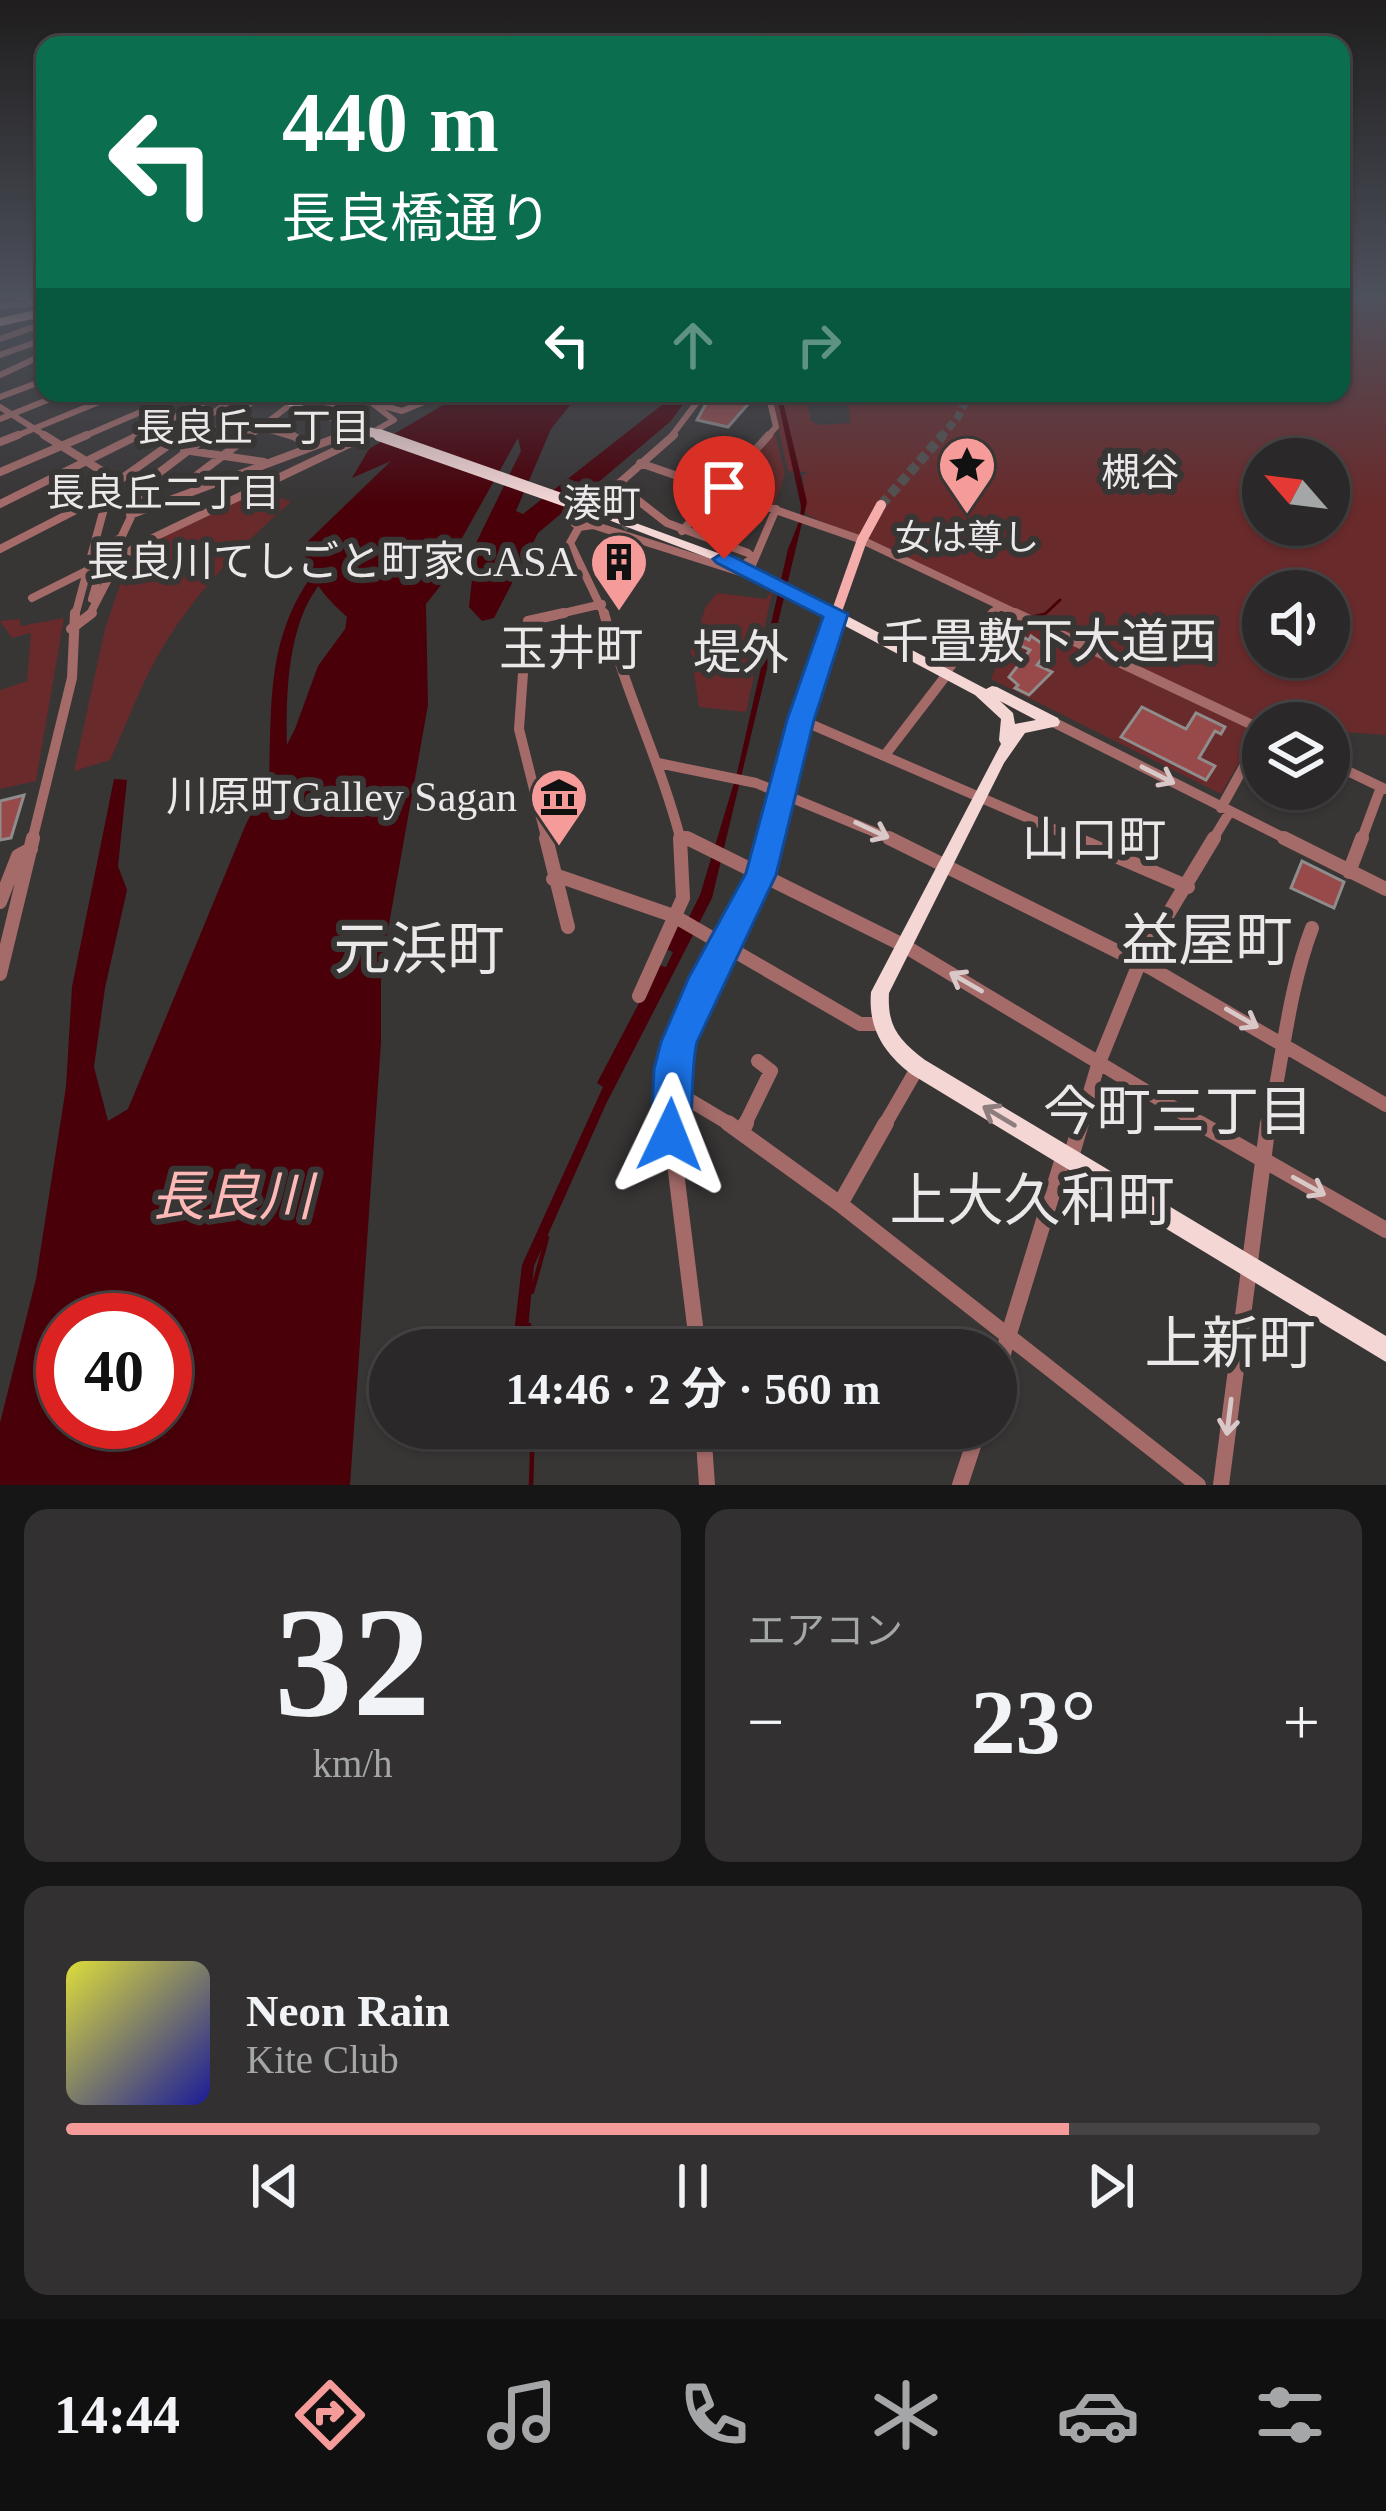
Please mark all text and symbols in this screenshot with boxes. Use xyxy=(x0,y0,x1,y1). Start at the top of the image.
text: 440 m xyxy=(282,76,499,169)
icon: left xyxy=(84,84,240,240)
text: 長良橋通り xyxy=(282,189,552,249)
icon: left xyxy=(534,312,600,378)
icon: ahead xyxy=(660,312,726,378)
icon: right xyxy=(786,312,852,378)
district label: 長良丘一丁目 xyxy=(136,406,370,449)
place icon: 女は尊し xyxy=(936,434,998,516)
pin xyxy=(673,436,775,559)
north arrow xyxy=(1242,438,1350,546)
map controls xyxy=(1242,438,1350,810)
district label: 槻谷 xyxy=(1101,451,1179,494)
icon: arrive xyxy=(691,454,757,520)
district label: 長良丘二丁目 xyxy=(46,471,280,514)
district label: 湊町 xyxy=(563,482,641,525)
place label: 女は尊し xyxy=(895,518,1039,558)
building icon: 長良川てしごと町家CASA xyxy=(588,531,650,613)
place label: 長良川てしごと町家CASA xyxy=(87,539,578,585)
button: sound xyxy=(1242,570,1350,678)
district label: 千畳敷下大道西 xyxy=(881,615,1217,668)
district label: 玉井町 xyxy=(499,622,643,675)
district label: 堤外 xyxy=(693,626,789,679)
button: layers xyxy=(1242,702,1350,810)
one-way arrow xyxy=(1139,765,1175,788)
museum icon: 川原町Galley Sagan xyxy=(528,766,590,848)
place label: 川原町Galley Sagan xyxy=(166,774,517,820)
district label: 山口町 xyxy=(1022,813,1166,866)
one-way arrow xyxy=(853,820,889,842)
district label: 益屋町 xyxy=(1122,909,1293,972)
district label: 元浜町 xyxy=(334,918,505,981)
one-way arrow xyxy=(949,969,984,993)
one-way arrow xyxy=(1224,1007,1259,1031)
position arrow xyxy=(607,1072,733,1198)
district label: 今町三丁目 xyxy=(1043,1082,1313,1142)
one-way arrow xyxy=(983,1104,1017,1128)
water label: 長良川 xyxy=(151,1167,318,1227)
district label: 上大久和町 xyxy=(890,1169,1175,1232)
one-way arrow xyxy=(1290,1175,1325,1199)
speed limit sign: 40 xyxy=(36,1293,192,1449)
district label: 上新町 xyxy=(1145,1312,1316,1375)
text: 14:46 · 2 分 · 560 m xyxy=(506,1364,881,1414)
one-way arrow xyxy=(1217,1397,1239,1436)
text: 32 xyxy=(275,1576,431,1749)
text: エアコン xyxy=(747,1609,903,1652)
text: 23° xyxy=(971,1673,1097,1772)
text: − xyxy=(747,1685,784,1758)
text: + xyxy=(1283,1685,1320,1758)
text: km/h xyxy=(312,1742,393,1785)
text: Neon Rain xyxy=(246,1986,450,2036)
text: Kite Club xyxy=(246,2038,399,2081)
icon: previous xyxy=(242,2153,308,2219)
icon: pause xyxy=(660,2153,726,2219)
icon: next xyxy=(1078,2153,1144,2219)
icon: directions xyxy=(288,2373,372,2457)
icon: music xyxy=(480,2373,564,2457)
icon: phone xyxy=(672,2373,756,2457)
icon: climate xyxy=(864,2373,948,2457)
icon: car xyxy=(1056,2373,1140,2457)
icon: filters xyxy=(1248,2373,1332,2457)
text: 14:44 xyxy=(54,2385,180,2445)

